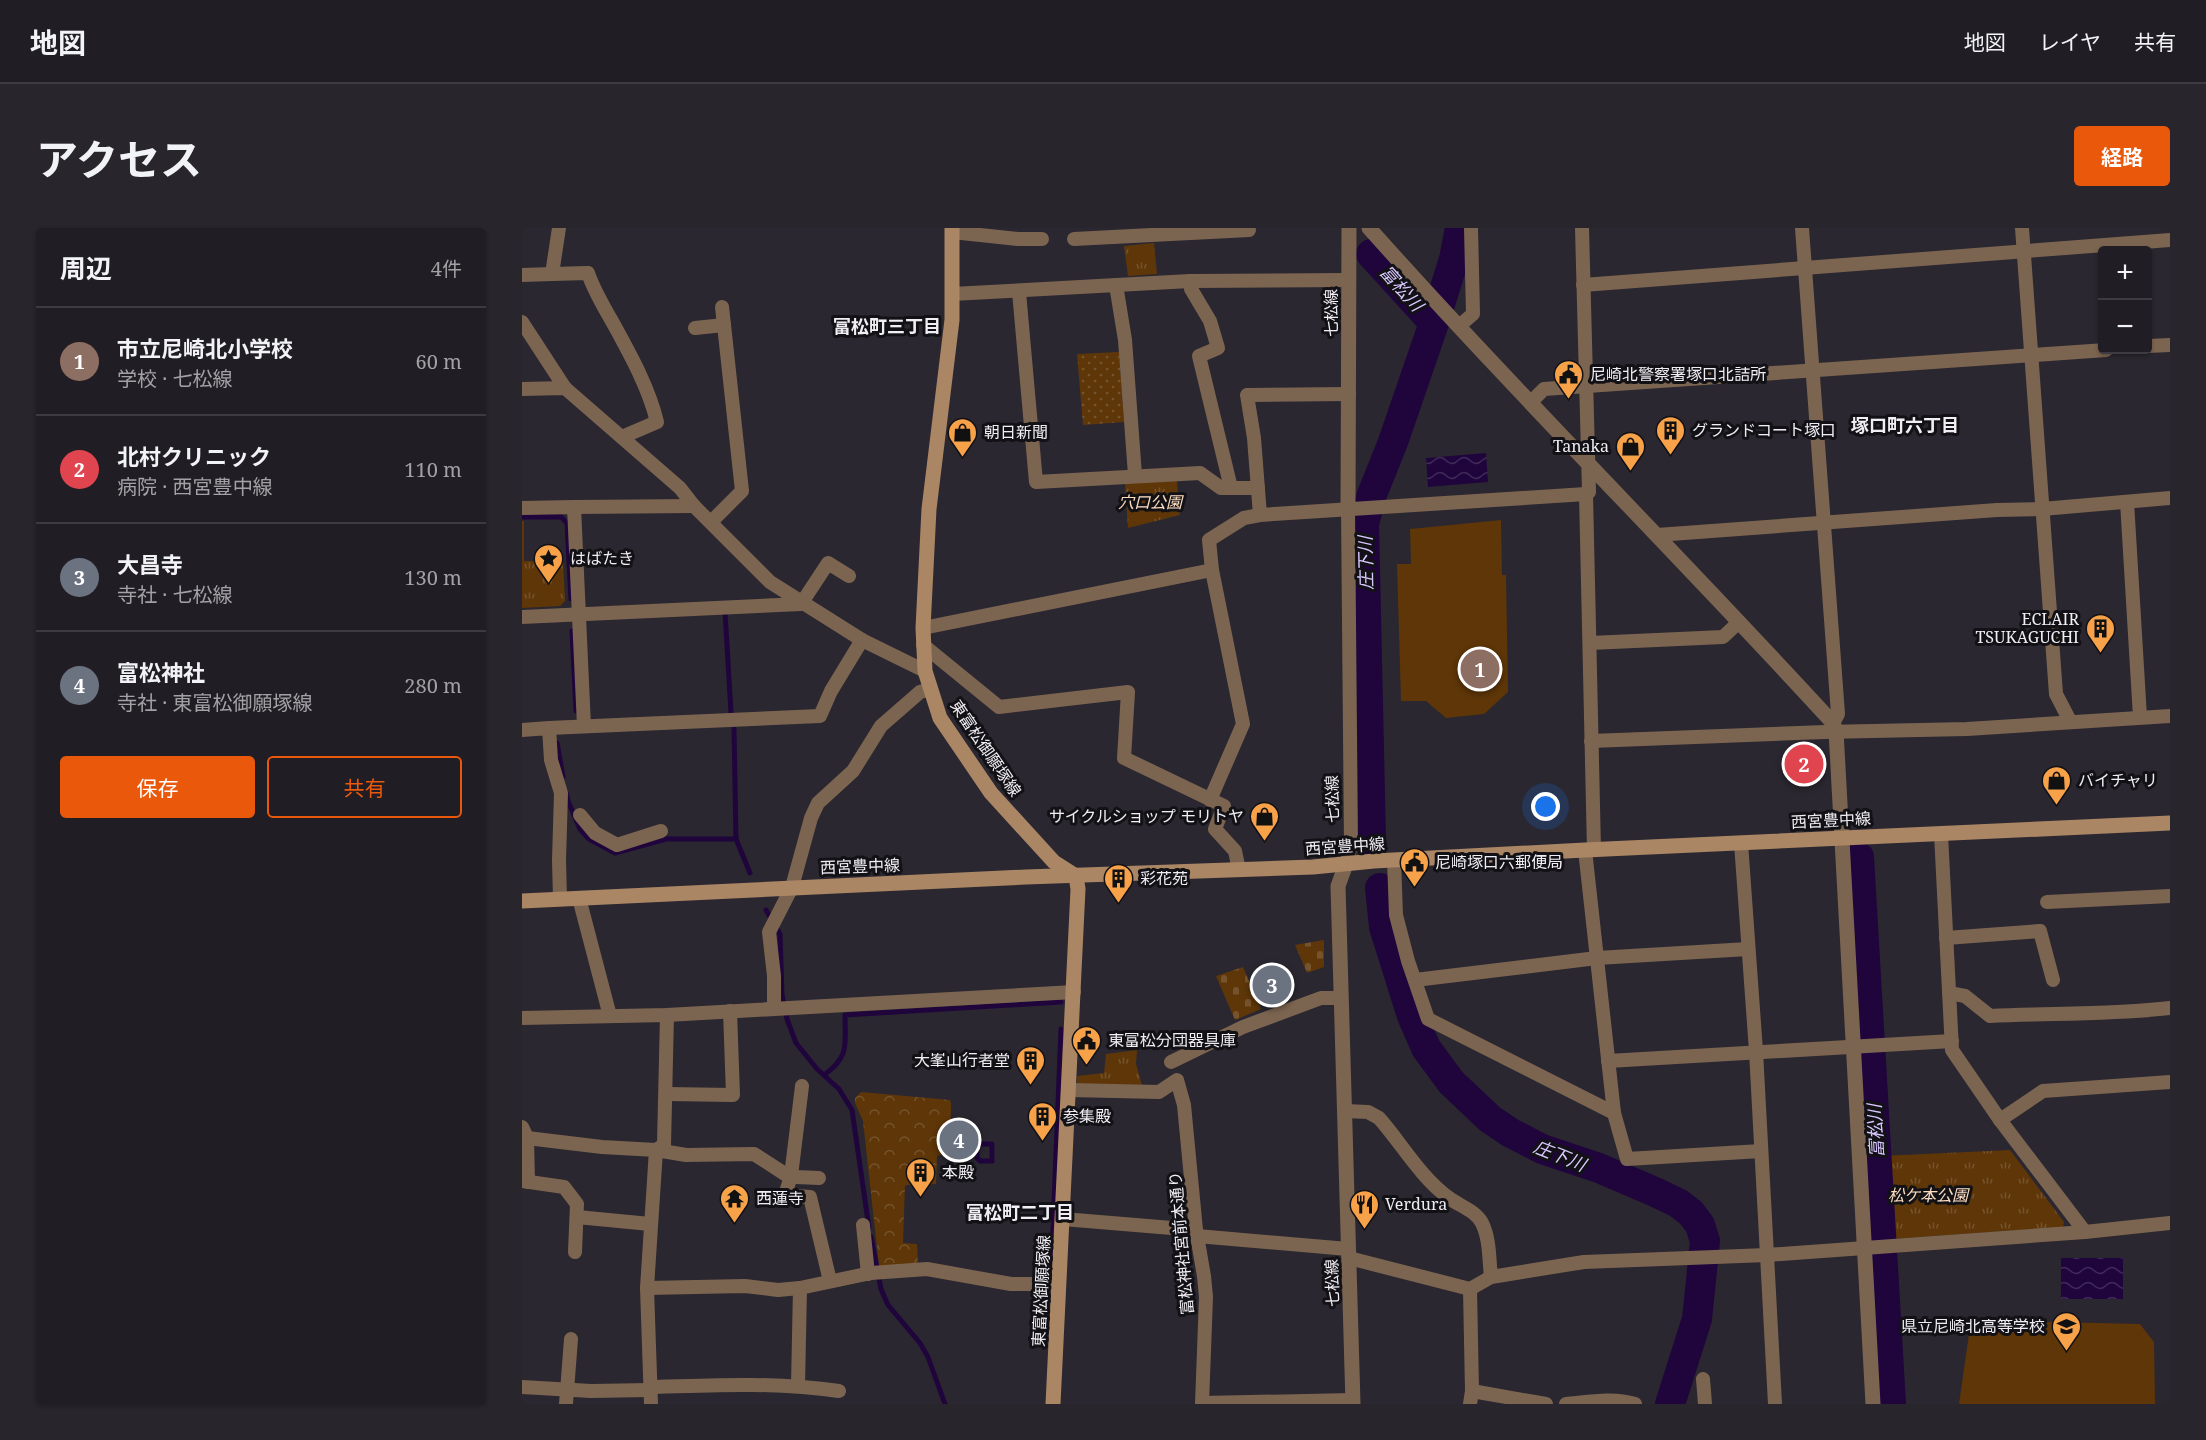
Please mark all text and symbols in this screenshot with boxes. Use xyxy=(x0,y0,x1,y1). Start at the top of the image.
text: 地図 xyxy=(30,23,86,61)
text: 地図 xyxy=(1964,28,2006,56)
text: レイヤ xyxy=(2039,28,2101,56)
text: 共有 xyxy=(2134,28,2176,56)
button: 経路 xyxy=(2074,126,2170,186)
text: アクセス xyxy=(36,130,202,187)
map controls xyxy=(2098,246,2152,354)
button: + xyxy=(2098,246,2152,300)
text: 周辺 xyxy=(60,250,112,286)
text: 4件 xyxy=(431,255,462,282)
water label: 富松川 xyxy=(1375,260,1430,318)
street label: 七松線 xyxy=(1320,289,1342,337)
button: − xyxy=(2098,300,2152,354)
district label: 富松町三丁目 xyxy=(833,314,941,338)
text: 市立尼崎北小学校 xyxy=(117,333,293,363)
text: 1 xyxy=(74,348,85,375)
text: 60 m xyxy=(416,348,462,375)
public building icon: 尼崎北警察署塚口北詰所 xyxy=(1553,358,1585,400)
place label: 尼崎北警察署塚口北詰所 xyxy=(1590,363,1766,385)
text: 学校 · 七松線 xyxy=(117,365,232,392)
district label: 塚口町六丁目 xyxy=(1851,413,1959,437)
building icon: グランドコート塚口 xyxy=(1655,414,1687,456)
shop icon: 朝日新聞 xyxy=(947,416,979,458)
place label: グランドコート塚口 xyxy=(1692,419,1836,441)
place label: 朝日新聞 xyxy=(984,421,1048,443)
shop icon: Tanaka xyxy=(1614,430,1646,472)
place label: Tanaka xyxy=(1553,435,1609,457)
text: 北村クリニック xyxy=(117,441,271,471)
text: 2 xyxy=(74,456,85,483)
text: 110 m xyxy=(404,456,462,483)
text: 病院 · 西宮豊中線 xyxy=(117,473,272,500)
park label: 穴口公園 xyxy=(1118,491,1184,513)
water label: 庄下川 xyxy=(1352,534,1377,590)
place icon: はばたき xyxy=(533,542,565,584)
place label: はばたき xyxy=(570,547,634,569)
text: 大昌寺 xyxy=(117,549,183,579)
text: 3 xyxy=(74,564,85,591)
text: 130 m xyxy=(404,564,462,591)
text: 寺社 · 七松線 xyxy=(117,581,232,608)
place label: ECLAIR TSUKAGUCHI xyxy=(1976,608,2079,648)
building icon: ECLAIR TSUKAGUCHI xyxy=(2084,612,2116,654)
pin: 1 xyxy=(1460,646,1500,692)
text: 富松神社 xyxy=(117,657,205,687)
text: 4 xyxy=(74,672,85,699)
text: 280 m xyxy=(404,672,462,699)
text: 寺社 · 東富松御願塚線 xyxy=(117,689,312,716)
street label: 東富松御願塚線 xyxy=(946,695,1026,801)
pin: 2 xyxy=(1784,742,1824,786)
button: 保存 xyxy=(60,756,255,818)
button: 共有 xyxy=(267,756,462,818)
shop icon: バイチャリ xyxy=(2041,764,2073,806)
place label: バイチャリ xyxy=(2078,769,2158,791)
street label: 七松線 xyxy=(1321,775,1343,823)
your location xyxy=(1531,792,1560,821)
shop icon: サイクルショップ モリトヤ xyxy=(1249,800,1281,842)
place label: サイクルショップ モリトヤ xyxy=(1049,805,1244,827)
street label: 西宮豊中線 xyxy=(1790,807,1872,833)
street label: 西宮豊中線 xyxy=(1304,832,1386,860)
public building icon: 尼崎塚口六郵便局 xyxy=(1398,846,1430,888)
place label: 尼崎塚口六郵便局 xyxy=(1435,851,1563,873)
street label: 西宮豊中線 xyxy=(820,854,900,878)
building icon: 彩花苑 xyxy=(1103,862,1135,904)
place label: 彩花苑 xyxy=(1140,867,1188,889)
pin: 3 xyxy=(1252,962,1292,1008)
public building icon: 東富松分団器具庫 xyxy=(1071,1024,1103,1066)
place label: 東富松分団器具庫 xyxy=(1108,1029,1236,1051)
building icon: 大峯山行者堂 xyxy=(1015,1044,1047,1086)
place label: 大峯山行者堂 xyxy=(914,1049,1010,1071)
building icon: 参集殿 xyxy=(1026,1100,1058,1142)
water label: 富松川 xyxy=(1861,1101,1888,1159)
place label: 参集殿 xyxy=(1063,1105,1111,1127)
pin: 4 xyxy=(940,1118,978,1162)
water label: 庄下川 xyxy=(1530,1134,1591,1177)
building icon: 本殿 xyxy=(905,1156,937,1198)
place label: 本殿 xyxy=(942,1161,974,1183)
street label: 富松神社宮前本通り xyxy=(1164,1170,1198,1316)
temple icon: 西蓮寺 xyxy=(719,1182,751,1224)
park label: 松ケ本公園 xyxy=(1888,1184,1970,1206)
place label: 西蓮寺 xyxy=(756,1187,804,1209)
restaurant icon: Verdura xyxy=(1348,1188,1380,1230)
place label: Verdura xyxy=(1385,1193,1447,1215)
district label: 富松町二丁目 xyxy=(966,1200,1074,1224)
street label: 東富松御願塚線 xyxy=(1027,1234,1055,1348)
street label: 七松線 xyxy=(1320,1259,1344,1307)
school or university icon: 県立尼崎北高等学校 xyxy=(2050,1310,2082,1352)
place label: 県立尼崎北高等学校 xyxy=(1901,1315,2045,1337)

